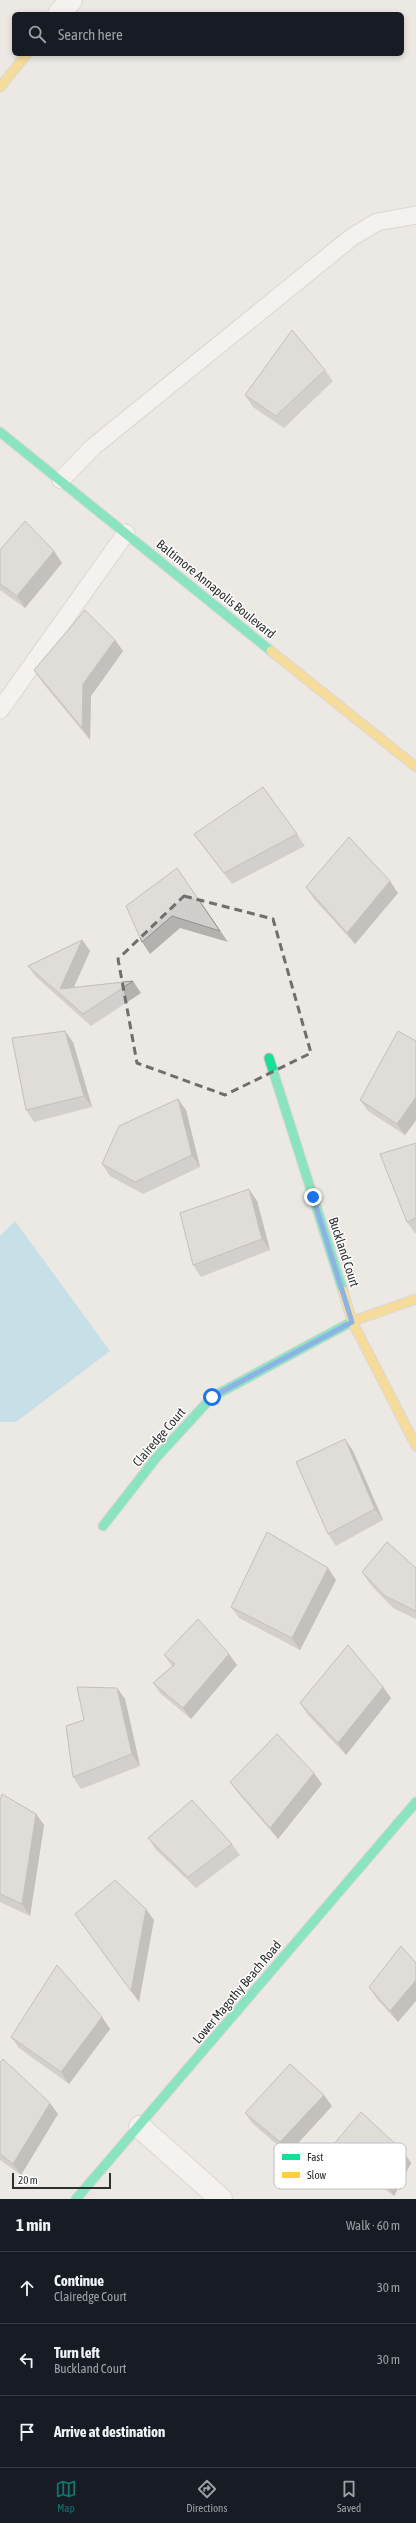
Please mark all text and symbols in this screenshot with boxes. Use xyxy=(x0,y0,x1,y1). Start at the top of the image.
search box xyxy=(12,12,404,56)
icon: search xyxy=(26,23,48,45)
text: Search here xyxy=(58,26,123,43)
street label: Baltimore Annapolis Boulevard xyxy=(154,536,278,642)
route end xyxy=(304,1188,322,1206)
street label: Buckland Court xyxy=(326,1215,362,1289)
route start xyxy=(203,1388,221,1406)
street label: Clairedge Court xyxy=(129,1404,189,1469)
street label: Lower Magothy Beach Road xyxy=(190,1938,284,2046)
legend xyxy=(274,2143,406,2189)
text: Fast xyxy=(307,2151,323,2163)
text: Slow xyxy=(307,2169,326,2181)
scale bar xyxy=(12,2171,111,2190)
text: 20 m xyxy=(18,2174,38,2186)
text: 1 min xyxy=(16,2215,51,2235)
text: Walk · 60 m xyxy=(346,2218,400,2233)
text: Continue xyxy=(54,2272,104,2289)
icon: ahead xyxy=(16,2277,38,2299)
text: 30 m xyxy=(377,2280,400,2295)
text: Clairedge Court xyxy=(54,2289,127,2304)
text: Turn left xyxy=(54,2344,100,2361)
icon: left xyxy=(16,2349,38,2371)
text: 30 m xyxy=(377,2352,400,2367)
text: Buckland Court xyxy=(54,2361,126,2376)
icon: arrive xyxy=(16,2421,38,2443)
text: Arrive at destination xyxy=(54,2423,165,2440)
tab: Map xyxy=(55,2478,77,2514)
tab: Directions xyxy=(186,2478,227,2514)
tab: Saved xyxy=(337,2478,361,2514)

